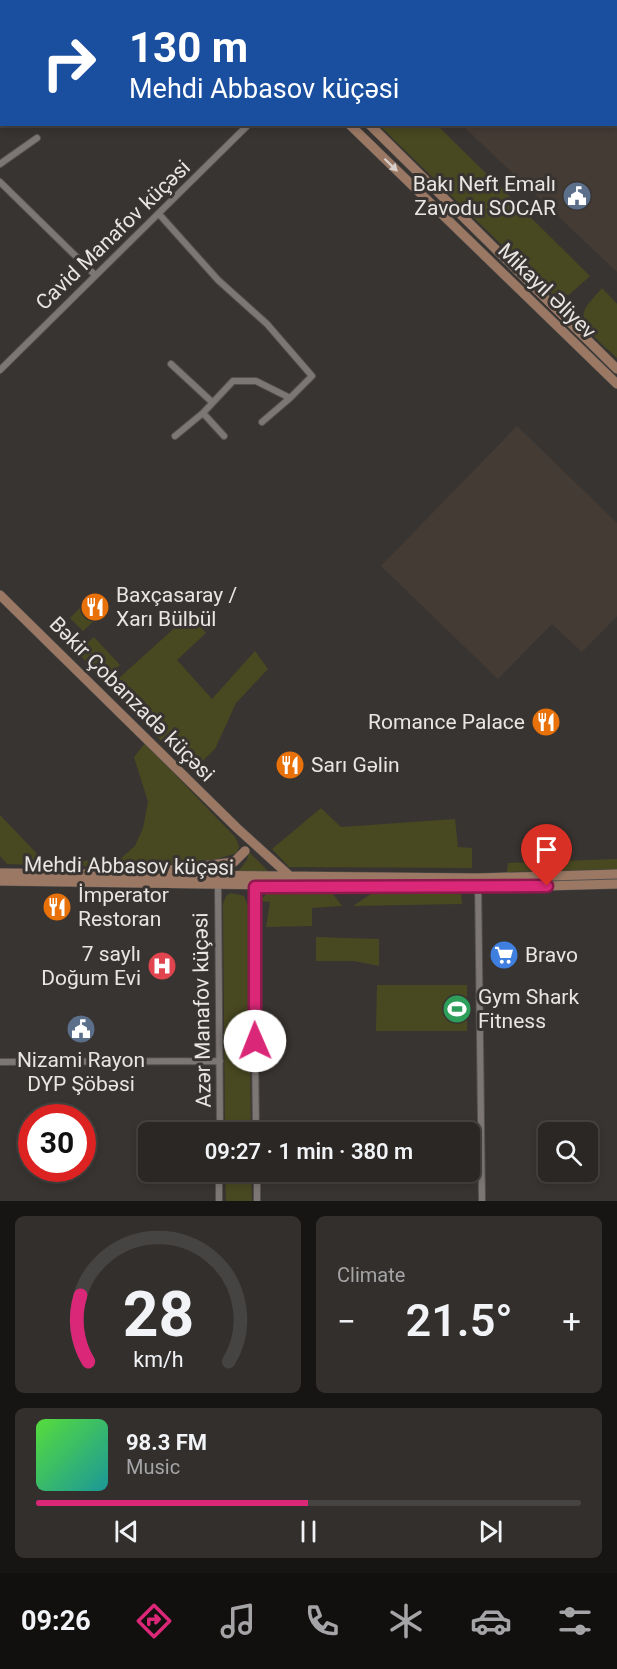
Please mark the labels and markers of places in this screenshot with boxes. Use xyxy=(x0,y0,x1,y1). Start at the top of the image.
place label: Bakı Neft Emalı Zavodu SOCAR xyxy=(413,172,556,220)
public building icon: Bakı Neft Emalı Zavodu SOCAR xyxy=(561,180,593,212)
place label: Baxçasaray / Xarı Bülbül xyxy=(116,583,238,631)
restaurant icon: Baxçasaray / Xarı Bülbül xyxy=(79,591,111,623)
restaurant icon: Romance Palace xyxy=(530,706,562,738)
place label: Romance Palace xyxy=(368,710,525,734)
restaurant icon: Sarı Gəlin xyxy=(274,749,306,781)
place label: Sarı Gəlin xyxy=(311,753,400,777)
pin xyxy=(521,824,572,886)
place label: İmperator Restoran xyxy=(78,883,169,931)
restaurant icon: İmperator Restoran xyxy=(41,891,73,923)
supermarket icon: Bravo xyxy=(488,939,520,971)
place label: 7 saylı Doğum Evi xyxy=(41,942,141,990)
place label: Bravo xyxy=(525,943,578,967)
hospital icon: 7 saylı Doğum Evi xyxy=(146,950,178,982)
place label: Gym Shark Fitness xyxy=(478,985,579,1033)
sports icon: Gym Shark Fitness xyxy=(441,993,473,1025)
public building icon: Nizami Rayon DYP Şöbəsi xyxy=(65,1013,97,1045)
place label: Nizami Rayon DYP Şöbəsi xyxy=(17,1048,145,1096)

